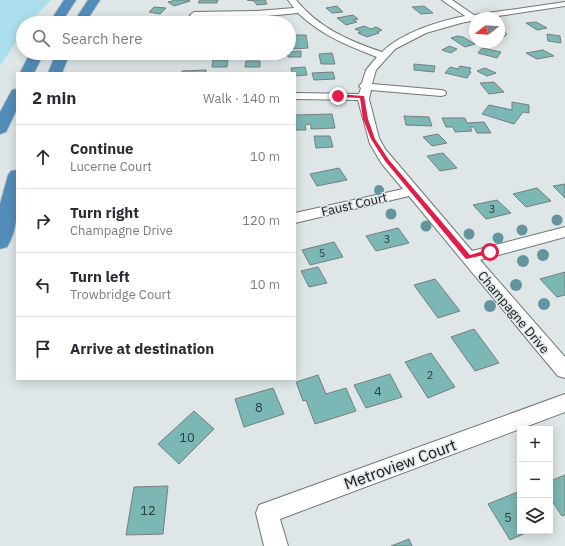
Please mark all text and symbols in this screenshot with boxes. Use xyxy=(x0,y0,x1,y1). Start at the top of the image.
north arrow xyxy=(469,12,505,48)
search box xyxy=(16,16,296,60)
icon: search xyxy=(30,27,52,49)
text: Search here xyxy=(62,29,142,48)
text: 2 min xyxy=(32,87,76,109)
route end xyxy=(329,87,347,105)
text: Walk · 140 m xyxy=(203,90,280,107)
text: Continue xyxy=(70,139,134,158)
icon: ahead xyxy=(32,146,54,168)
text: 10 m xyxy=(250,148,280,165)
text: Lucerne Court xyxy=(70,158,152,175)
street label: Faust Court xyxy=(320,189,389,220)
house number: 3 xyxy=(489,202,495,216)
text: Turn right xyxy=(70,203,139,222)
icon: right xyxy=(32,210,54,232)
text: 120 m xyxy=(242,212,280,229)
text: Champagne Drive xyxy=(70,222,173,239)
house number: 3 xyxy=(384,232,390,246)
route start xyxy=(481,243,499,261)
house number: 5 xyxy=(319,246,325,260)
text: Turn left xyxy=(70,267,130,286)
street label: Champagne Drive xyxy=(474,267,553,357)
icon: left xyxy=(32,274,54,296)
text: 10 m xyxy=(250,276,280,293)
text: Trowbridge Court xyxy=(70,286,171,303)
icon: arrive xyxy=(32,338,54,360)
text: Arrive at destination xyxy=(70,339,214,358)
house number: 2 xyxy=(427,368,433,382)
house number: 4 xyxy=(374,383,382,400)
house number: 8 xyxy=(255,399,263,416)
map controls xyxy=(517,426,553,534)
button: + xyxy=(517,426,553,462)
house number: 10 xyxy=(179,429,195,446)
street label: Metroview Court xyxy=(341,434,459,494)
button: − xyxy=(517,462,553,498)
button: layers xyxy=(517,498,553,534)
house number: 12 xyxy=(140,502,156,519)
house number: 5 xyxy=(504,509,512,526)

